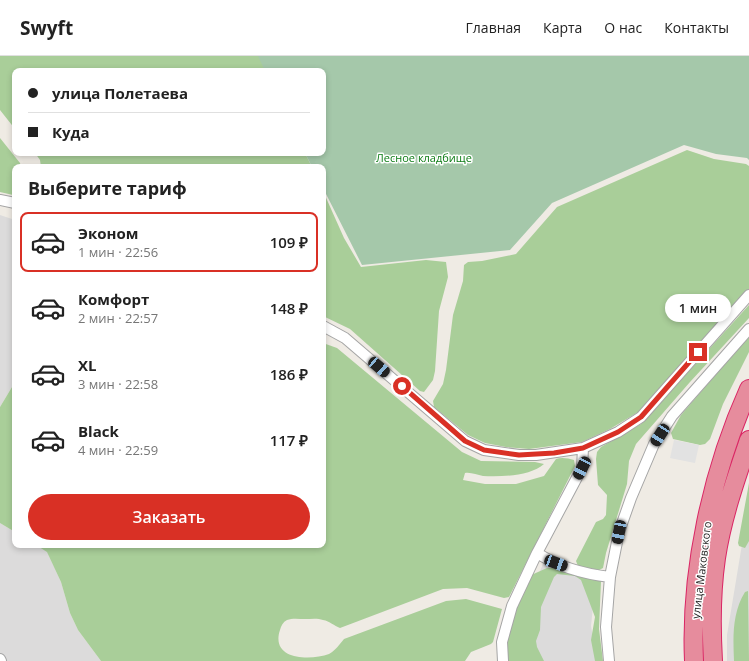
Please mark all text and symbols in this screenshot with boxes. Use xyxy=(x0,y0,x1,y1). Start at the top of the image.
text: Swyft xyxy=(20,15,73,41)
text: Главная xyxy=(466,18,521,37)
text: Карта xyxy=(543,18,582,37)
text: О нас xyxy=(604,18,642,37)
text: Контакты xyxy=(664,18,729,37)
text: улица Полетаева xyxy=(52,83,188,103)
text: Куда xyxy=(52,122,90,142)
park label: Лесное кладбище xyxy=(376,150,472,165)
text: Выберите тариф xyxy=(28,176,187,200)
text: Эконом xyxy=(78,223,138,243)
icon: car xyxy=(30,224,66,260)
text: 109 ₽ xyxy=(270,232,308,252)
text: 1 мин · 22:56 xyxy=(78,243,158,261)
text: Комфорт xyxy=(78,289,149,309)
icon: car xyxy=(30,290,66,326)
callout: 1 мин xyxy=(665,294,731,322)
text: 148 ₽ xyxy=(270,298,308,318)
text: 1 мин xyxy=(679,299,717,317)
text: 2 мин · 22:57 xyxy=(78,309,158,327)
route end xyxy=(689,343,707,361)
text: XL xyxy=(78,355,96,375)
car xyxy=(366,355,392,379)
icon: car xyxy=(30,356,66,392)
text: 186 ₽ xyxy=(270,364,308,384)
text: 3 мин · 22:58 xyxy=(78,375,158,393)
route start xyxy=(393,377,411,395)
text: Black xyxy=(78,421,119,441)
icon: car xyxy=(30,422,66,458)
car xyxy=(648,422,672,448)
text: 117 ₽ xyxy=(270,430,308,450)
text: 4 мин · 22:59 xyxy=(78,441,158,459)
car xyxy=(571,455,593,481)
button: Заказать xyxy=(28,494,310,540)
car xyxy=(611,519,627,545)
street label: улица Маковского xyxy=(688,520,714,620)
car xyxy=(543,553,569,573)

